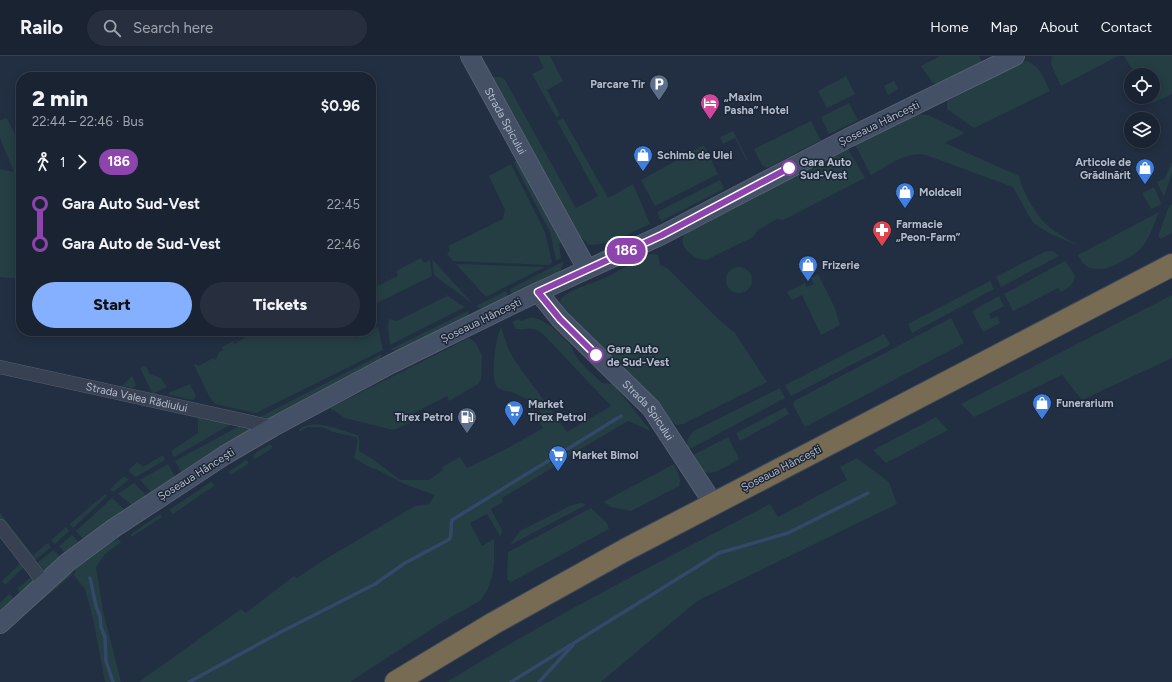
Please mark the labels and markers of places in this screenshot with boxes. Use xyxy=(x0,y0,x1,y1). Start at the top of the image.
parking icon: Parcare Tir xyxy=(648,73,670,101)
place label: Parcare Tir xyxy=(590,78,646,91)
place label: „Maxim Pasha” Hotel xyxy=(724,91,789,117)
hotel icon: „Maxim Pasha” Hotel xyxy=(699,92,721,120)
shop icon: Schimb de Ulei xyxy=(632,144,654,172)
place label: Schimb de Ulei xyxy=(657,149,732,162)
place label: Gara Auto Sud-Vest xyxy=(800,156,852,182)
place label: Articole de Grădinărit xyxy=(1075,156,1132,182)
shop icon: Articole de Grădinărit xyxy=(1134,157,1156,185)
marker: Gara Auto Sud-Vest xyxy=(781,160,797,176)
shop icon: Moldcell xyxy=(894,181,916,209)
place label: Moldcell xyxy=(919,186,962,199)
place label: Farmacie „Peon-Farm” xyxy=(896,218,961,244)
pharmacy icon: Farmacie „Peon-Farm” xyxy=(871,219,893,247)
shop icon: Frizerie xyxy=(797,254,819,282)
place label: Frizerie xyxy=(822,259,860,272)
place label: Gara Auto de Sud-Vest xyxy=(607,343,670,369)
marker: Gara Auto de Sud-Vest xyxy=(588,347,604,363)
shop icon: Funerarium xyxy=(1031,392,1053,420)
place label: Funerarium xyxy=(1056,397,1114,410)
place label: Market Tirex Petrol xyxy=(528,398,586,424)
supermarket icon: Market Tirex Petrol xyxy=(503,399,525,427)
fuel station icon: Tirex Petrol xyxy=(456,406,478,434)
place label: Tirex Petrol xyxy=(395,411,453,424)
supermarket icon: Market Bimol xyxy=(547,444,569,472)
place label: Market Bimol xyxy=(572,449,639,462)

